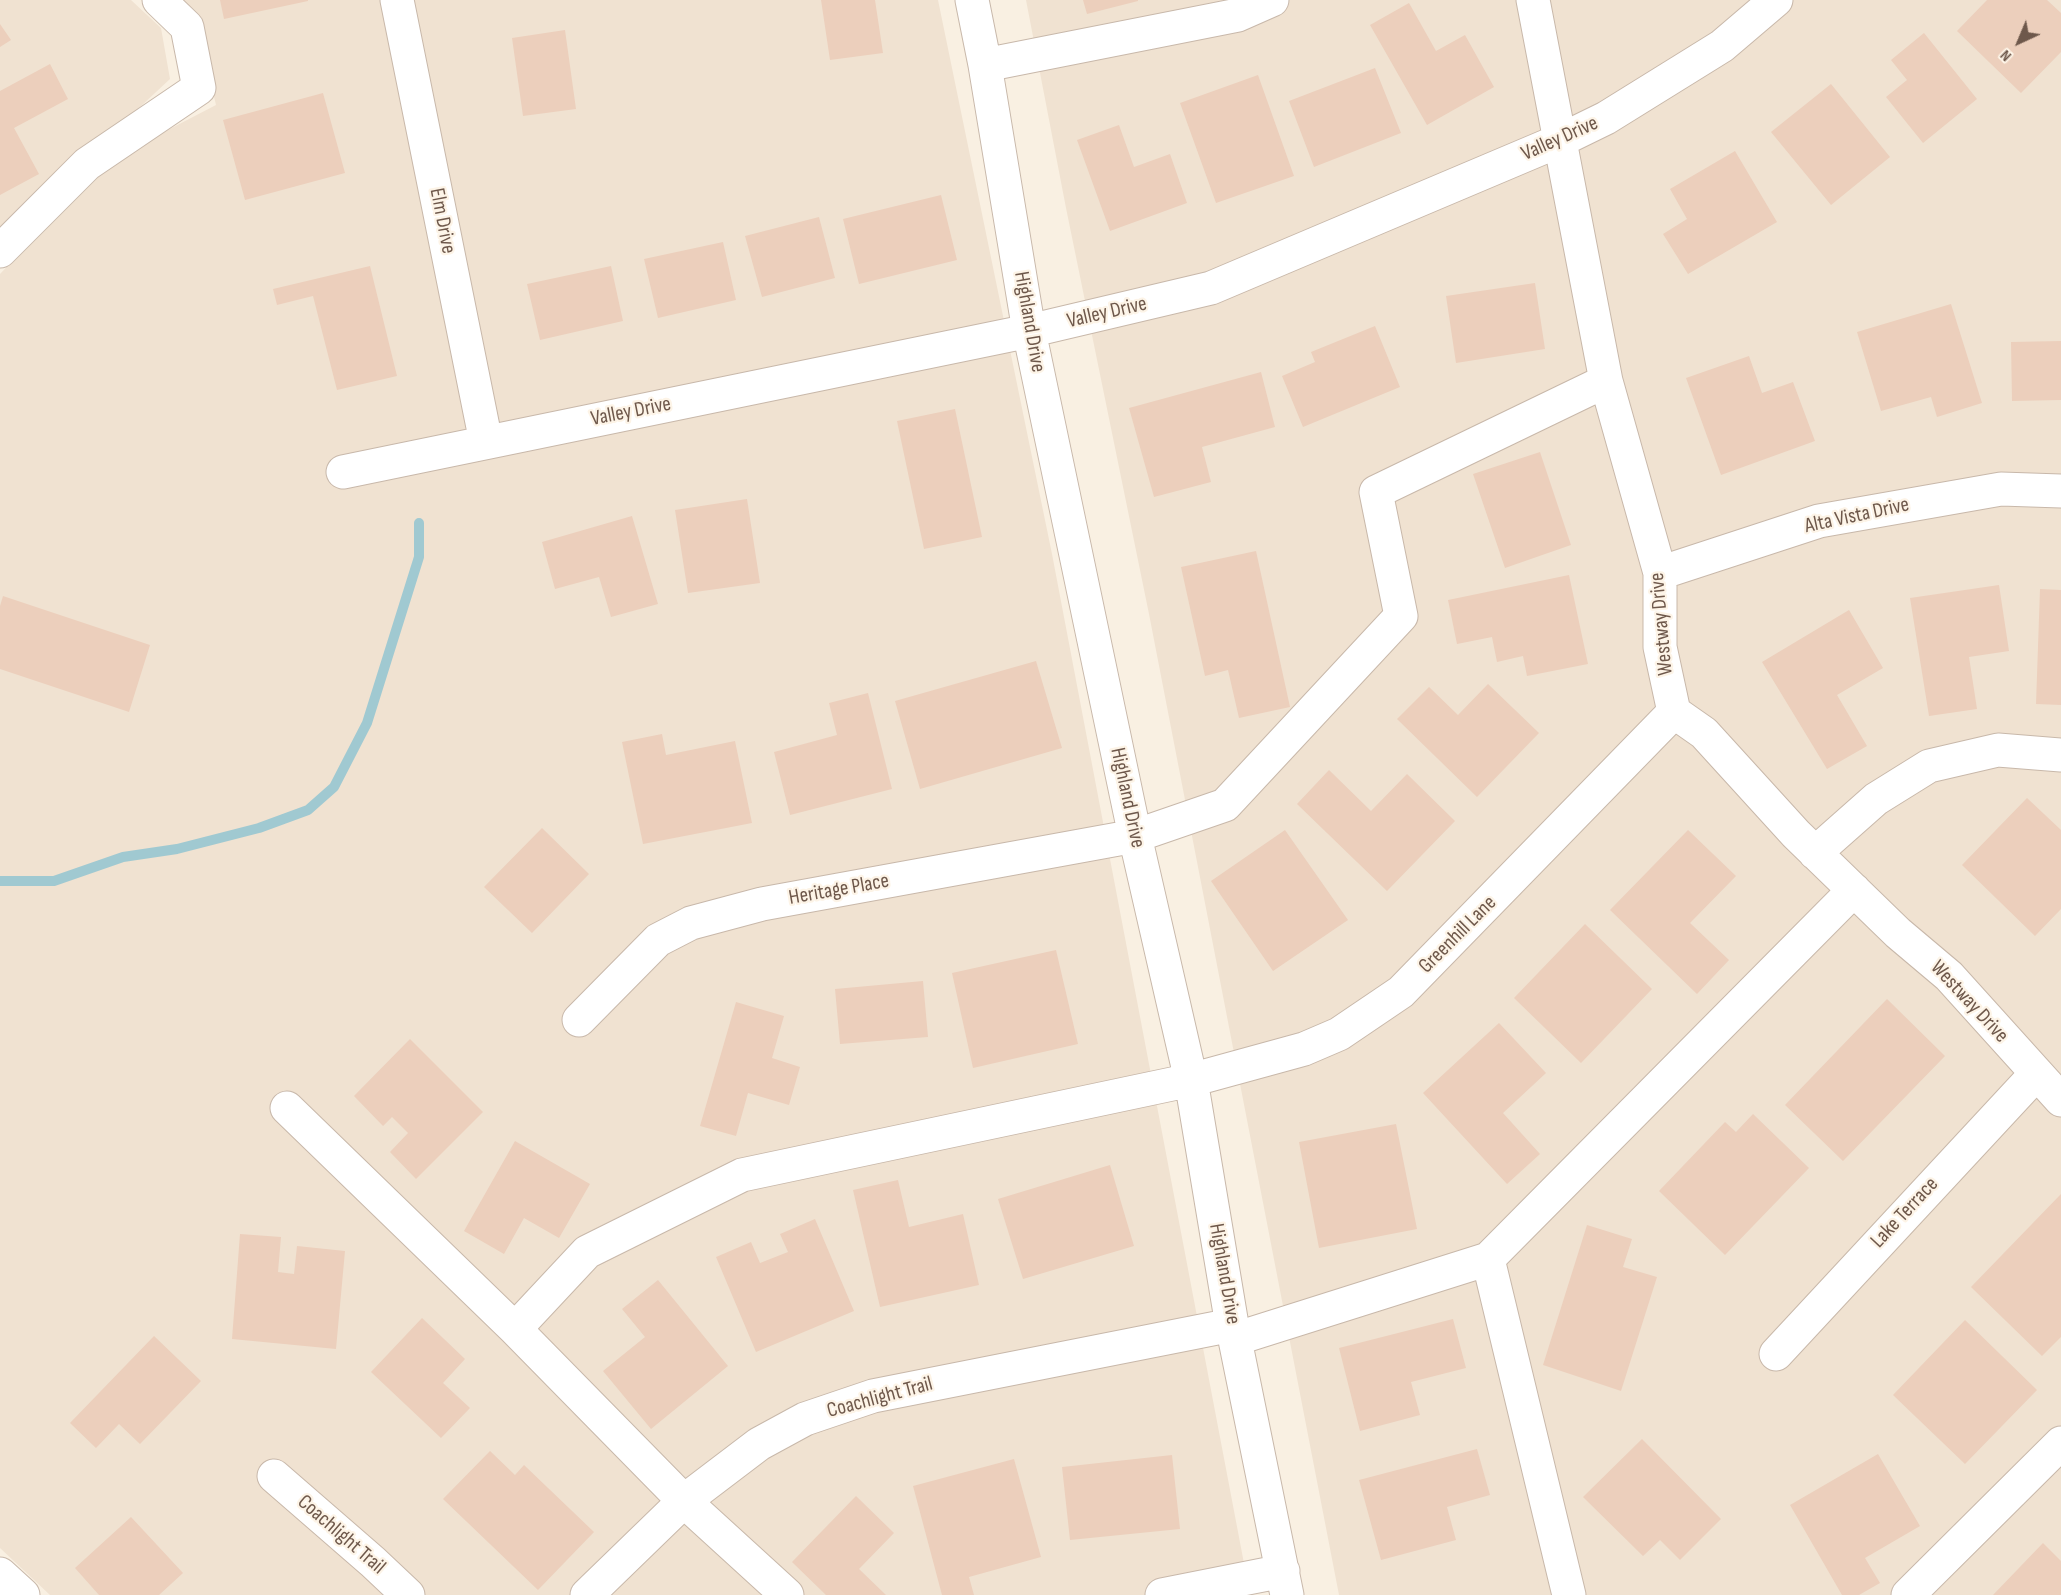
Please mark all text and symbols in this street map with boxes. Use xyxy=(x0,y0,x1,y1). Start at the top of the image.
north arrow xyxy=(1989,12,2049,72)
text: N xyxy=(1996,46,2016,65)
street label: Valley Drive xyxy=(1518,111,1602,167)
street label: Elm Drive xyxy=(423,186,461,256)
street label: Highland Drive xyxy=(1008,270,1050,374)
street label: Valley Drive xyxy=(1065,292,1149,334)
street label: Valley Drive xyxy=(589,392,673,432)
street label: Alta Vista Drive xyxy=(1802,493,1912,539)
street label: Westway Drive xyxy=(1645,571,1679,677)
street label: Highland Drive xyxy=(1104,746,1150,850)
street label: Heritage Place xyxy=(787,869,891,911)
street label: Greenhill Lane xyxy=(1414,891,1502,979)
street label: Westway Drive xyxy=(1925,956,2013,1048)
street label: Lake Terrace xyxy=(1866,1172,1944,1254)
street label: Highland Drive xyxy=(1203,1222,1245,1326)
street label: Coachlight Trail xyxy=(824,1372,936,1424)
street label: Coachlight Trail xyxy=(292,1490,390,1580)

